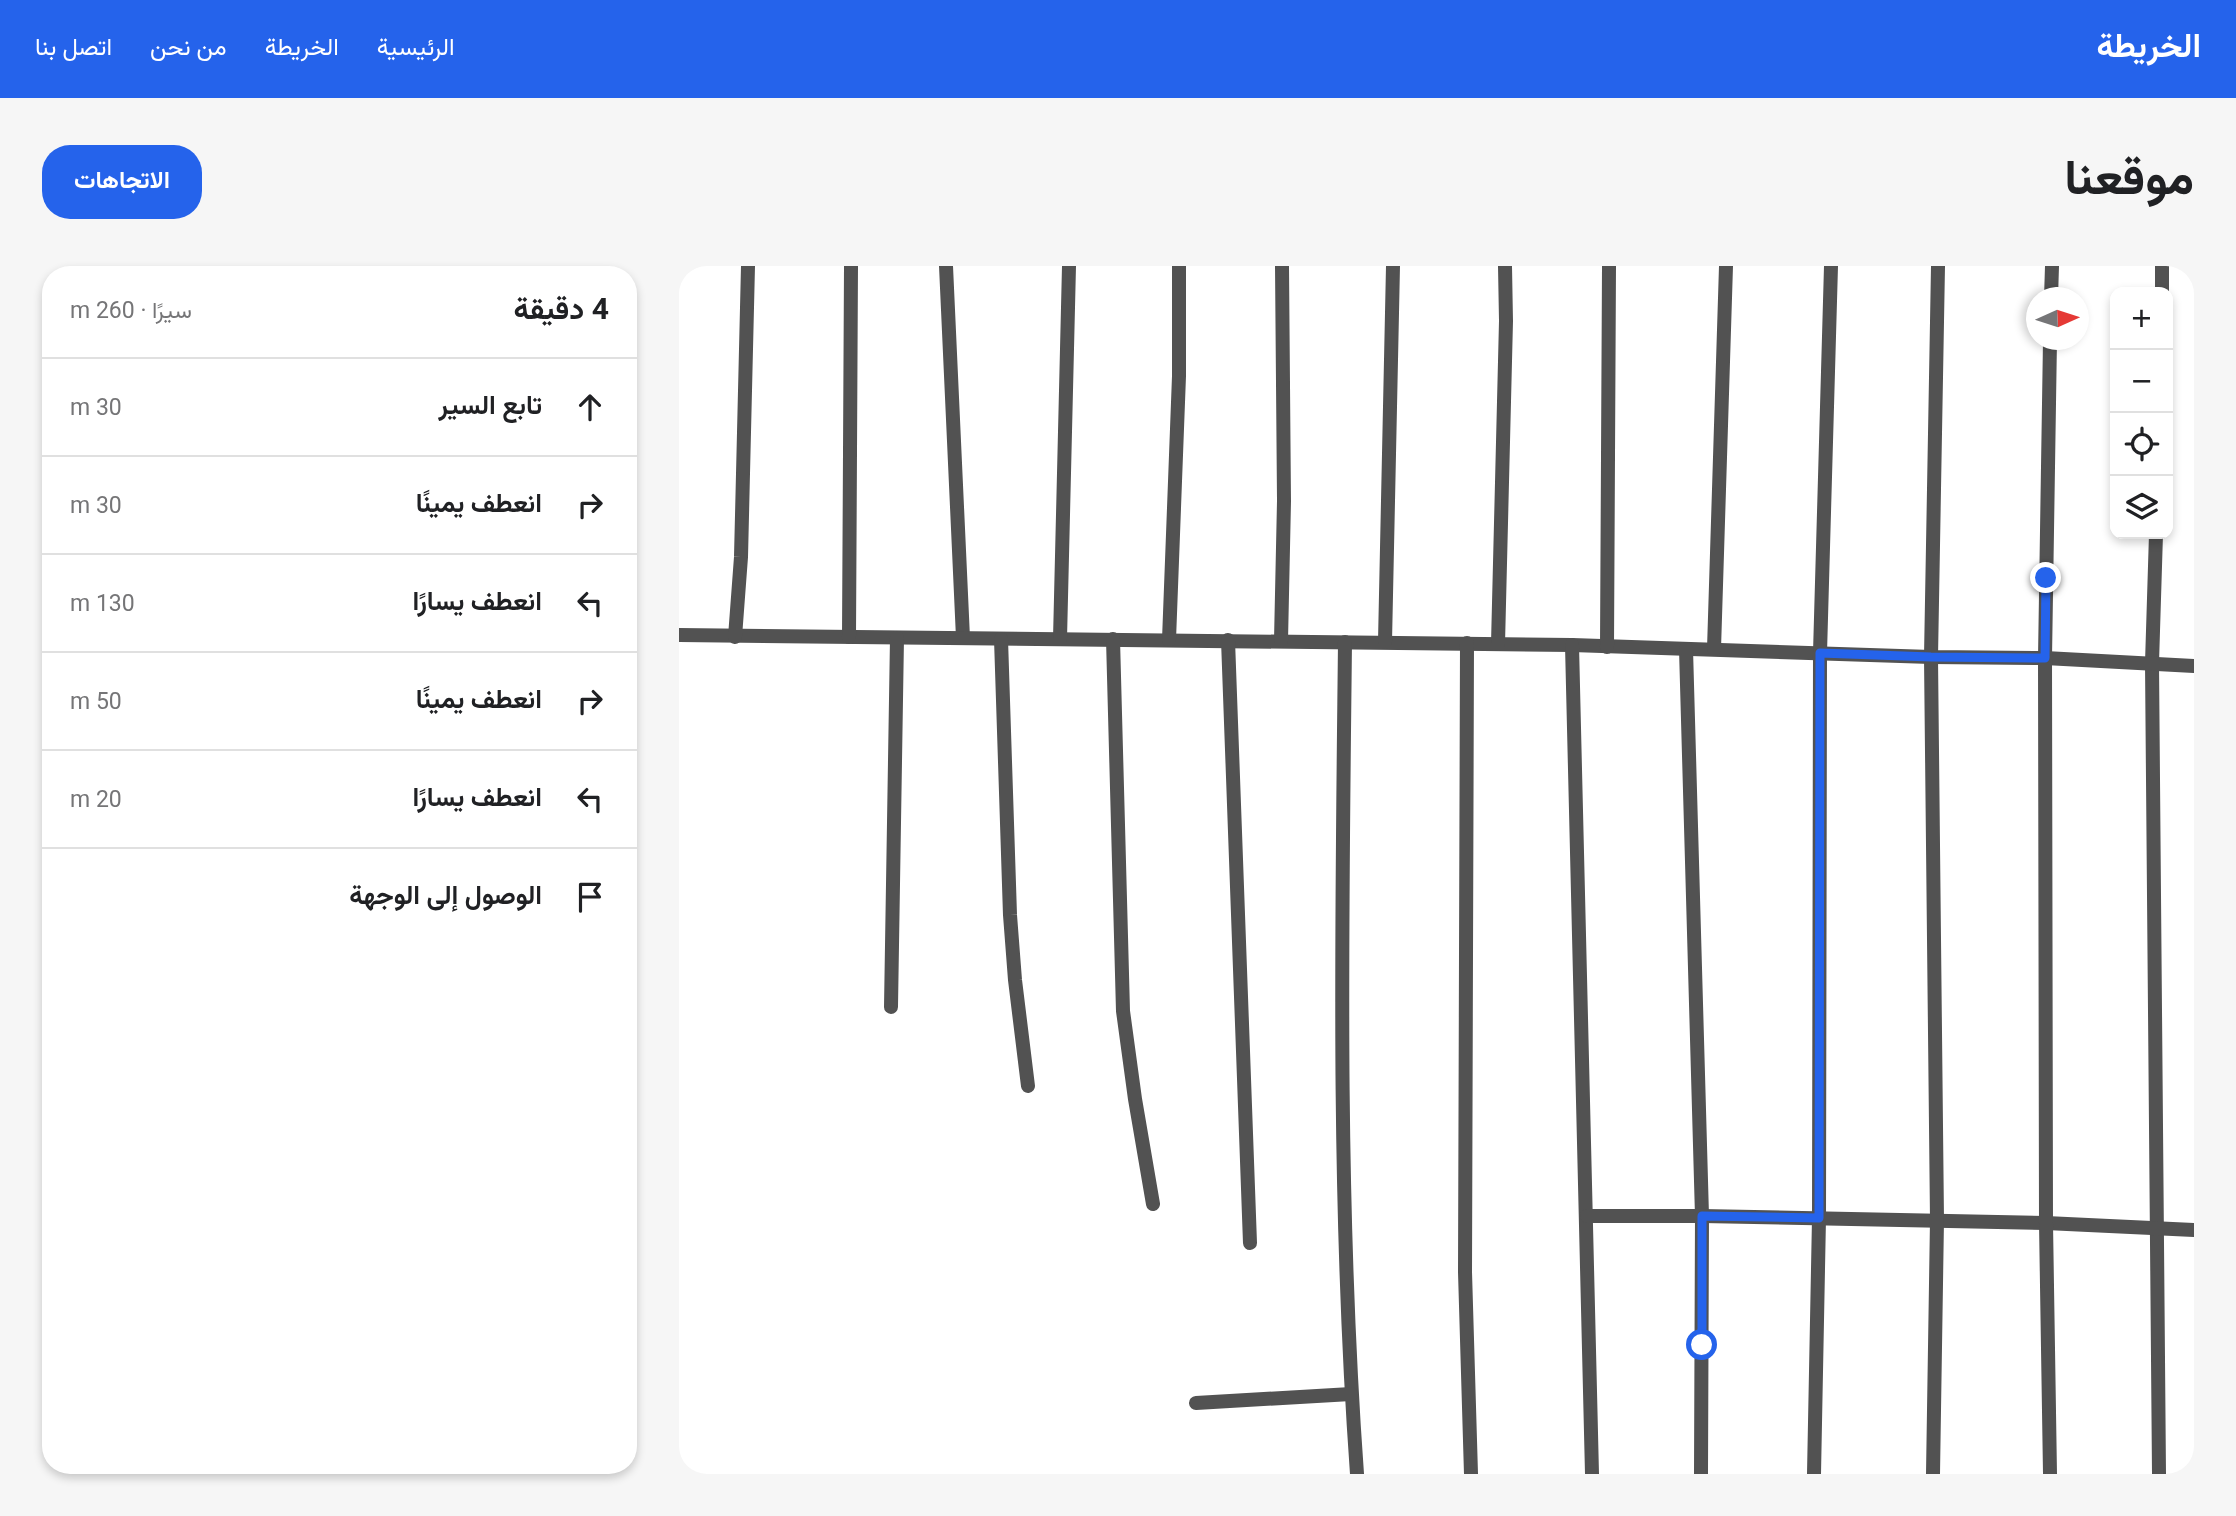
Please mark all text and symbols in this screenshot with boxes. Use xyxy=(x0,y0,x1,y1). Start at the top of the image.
text: الخريطة xyxy=(2097,26,2201,65)
text: اتصل بنا xyxy=(35,33,112,61)
text: من نحن xyxy=(150,33,227,61)
text: الخريطة xyxy=(265,33,339,61)
text: الرئيسية xyxy=(377,33,454,61)
button: الاتجاهات xyxy=(42,145,202,219)
text: موقعنا xyxy=(2064,149,2194,206)
north arrow xyxy=(2026,287,2089,350)
map controls xyxy=(2110,287,2173,539)
button: + xyxy=(2110,287,2173,350)
text: 4 دقيقة xyxy=(514,291,609,326)
text: سيرًا · 260 m xyxy=(70,297,192,324)
button: − xyxy=(2110,350,2173,413)
icon: ahead xyxy=(571,388,609,426)
text: تابع السير xyxy=(439,390,542,420)
text: 30 m xyxy=(70,394,122,421)
button: locate xyxy=(2110,413,2173,476)
button: layers xyxy=(2110,476,2173,539)
icon: right xyxy=(571,486,609,524)
text: انعطف يمينًا xyxy=(416,488,542,518)
text: 30 m xyxy=(70,492,122,519)
route end xyxy=(2030,562,2061,593)
icon: left xyxy=(571,584,609,622)
text: انعطف يسارًا xyxy=(412,586,542,616)
text: 130 m xyxy=(70,590,135,617)
icon: right xyxy=(571,682,609,720)
text: انعطف يمينًا xyxy=(416,684,542,714)
text: 50 m xyxy=(70,688,122,715)
icon: left xyxy=(571,780,609,818)
text: انعطف يسارًا xyxy=(412,782,542,812)
text: 20 m xyxy=(70,786,122,813)
icon: arrive xyxy=(571,878,609,916)
text: الوصول إلى الوجهة xyxy=(349,880,542,910)
route start xyxy=(1686,1329,1717,1360)

